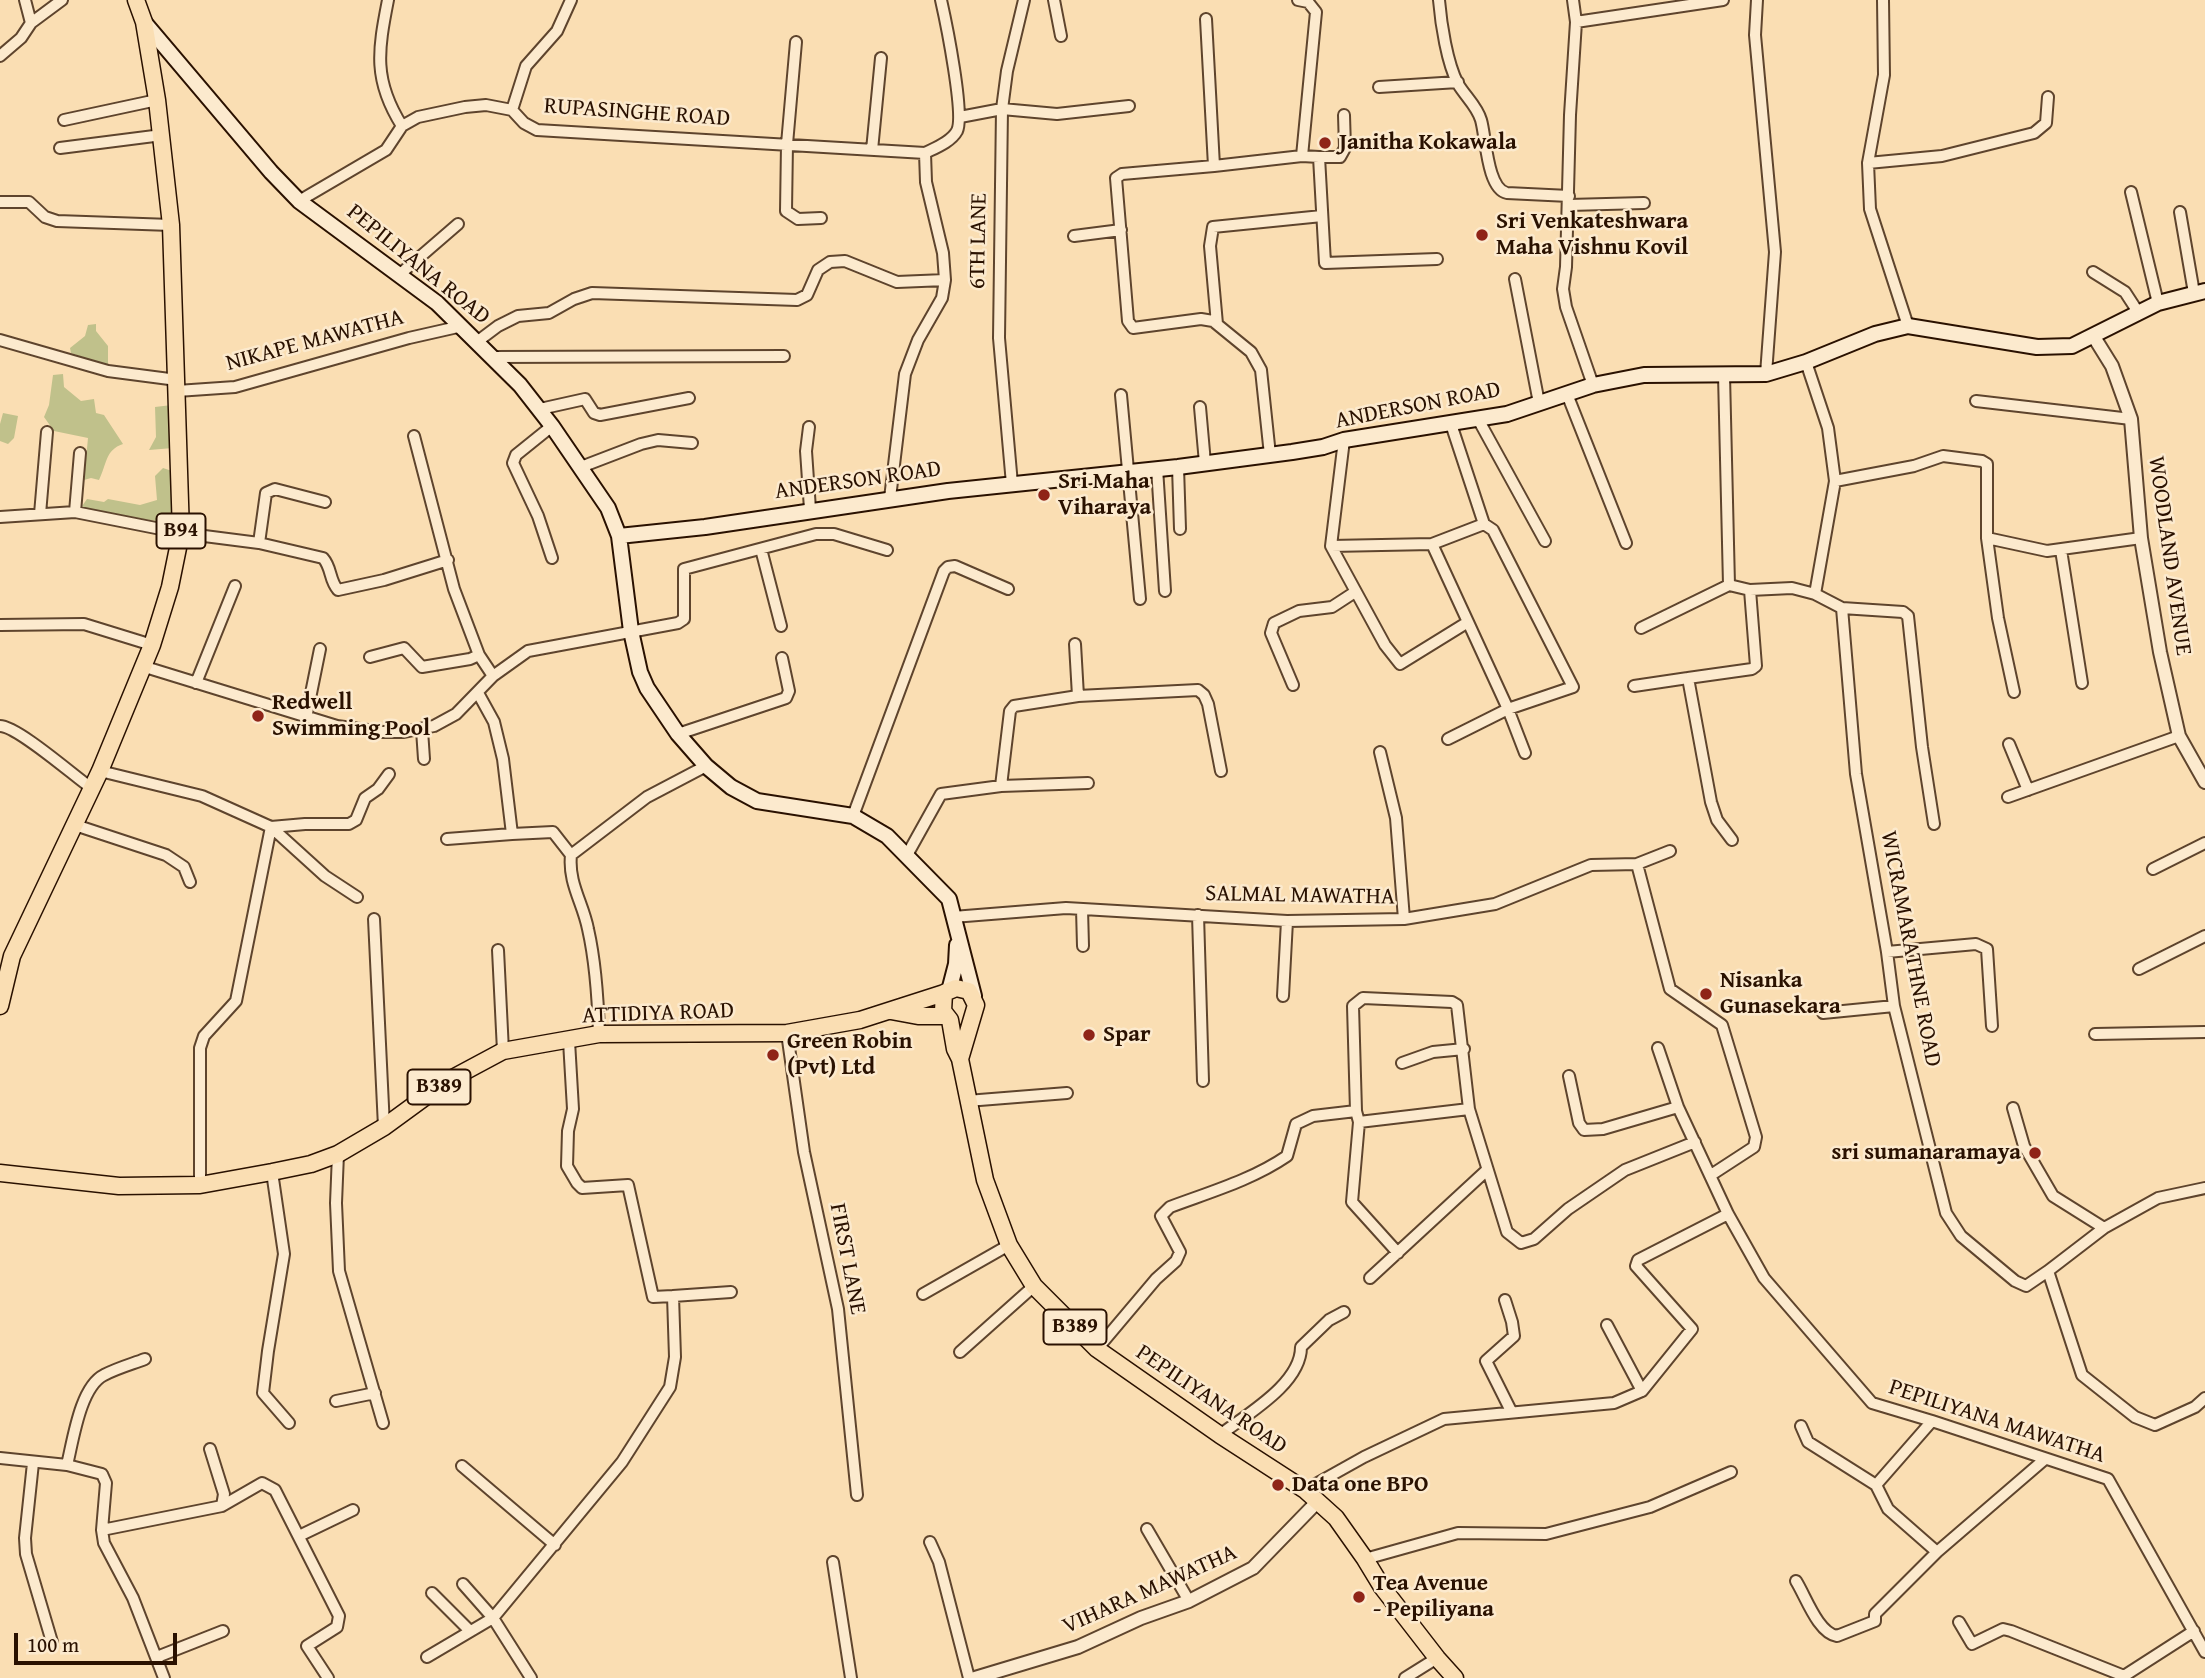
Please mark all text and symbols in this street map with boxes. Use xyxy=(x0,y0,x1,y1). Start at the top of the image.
street label: RUPASINGHE ROAD xyxy=(543,93,731,133)
place label: Janitha Kokawala xyxy=(1339,129,1517,157)
marker: Janitha Kokawala xyxy=(1317,135,1333,151)
street label: 6TH LANE xyxy=(964,193,994,289)
street label: PEPILIYANA ROAD xyxy=(341,199,495,331)
place label: Sri Venkateshwara Maha Vishnu Kovil xyxy=(1496,208,1688,262)
marker: Sri Venkateshwara Maha Vishnu Kovil xyxy=(1474,227,1490,243)
street label: NIKAPE MAWATHA xyxy=(223,304,407,378)
street label: ANDERSON ROAD xyxy=(1333,376,1503,436)
street label: WOODLAND AVENUE xyxy=(2141,455,2197,657)
street label: ANDERSON ROAD xyxy=(773,456,943,506)
place label: Sri Maha Viharaya xyxy=(1058,468,1151,522)
marker: Sri Maha Viharaya xyxy=(1036,487,1052,503)
road number: B94 xyxy=(156,514,206,548)
place label: Redwell Swimming Pool xyxy=(272,689,430,743)
marker: Redwell Swimming Pool xyxy=(250,708,266,724)
street label: WICRAMARATHNE ROAD xyxy=(1874,829,1946,1069)
street label: SALMAL MAWATHA xyxy=(1205,881,1395,911)
place label: Nisanka Gunasekara xyxy=(1720,967,1841,1021)
marker: Nisanka Gunasekara xyxy=(1698,986,1714,1002)
street label: ATTIDIYA ROAD xyxy=(581,998,735,1030)
place label: Spar xyxy=(1103,1021,1151,1049)
marker: Spar xyxy=(1081,1027,1097,1043)
place label: Green Robin (Pvt) Ltd xyxy=(787,1028,912,1082)
marker: Green Robin (Pvt) Ltd xyxy=(765,1047,781,1063)
road number: B389 xyxy=(408,1070,471,1104)
place label: sri sumanaramaya xyxy=(1832,1139,2021,1167)
marker: sri sumanaramaya xyxy=(2027,1145,2043,1161)
street label: FIRST LANE xyxy=(823,1201,871,1317)
road number: B389 xyxy=(1044,1310,1106,1344)
street label: PEPILIYANA ROAD xyxy=(1130,1339,1292,1461)
street label: PEPILIYANA MAWATHA xyxy=(1885,1374,2109,1470)
place label: Data one BPO xyxy=(1292,1471,1429,1499)
marker: Data one BPO xyxy=(1270,1477,1286,1493)
street label: VIHARA MAWATHA xyxy=(1059,1539,1241,1641)
place label: Tea Avenue - Pepiliyana xyxy=(1373,1570,1494,1624)
marker: Tea Avenue - Pepiliyana xyxy=(1351,1589,1367,1605)
scale bar xyxy=(18,1618,180,1662)
text: 100 m xyxy=(27,1629,79,1660)

